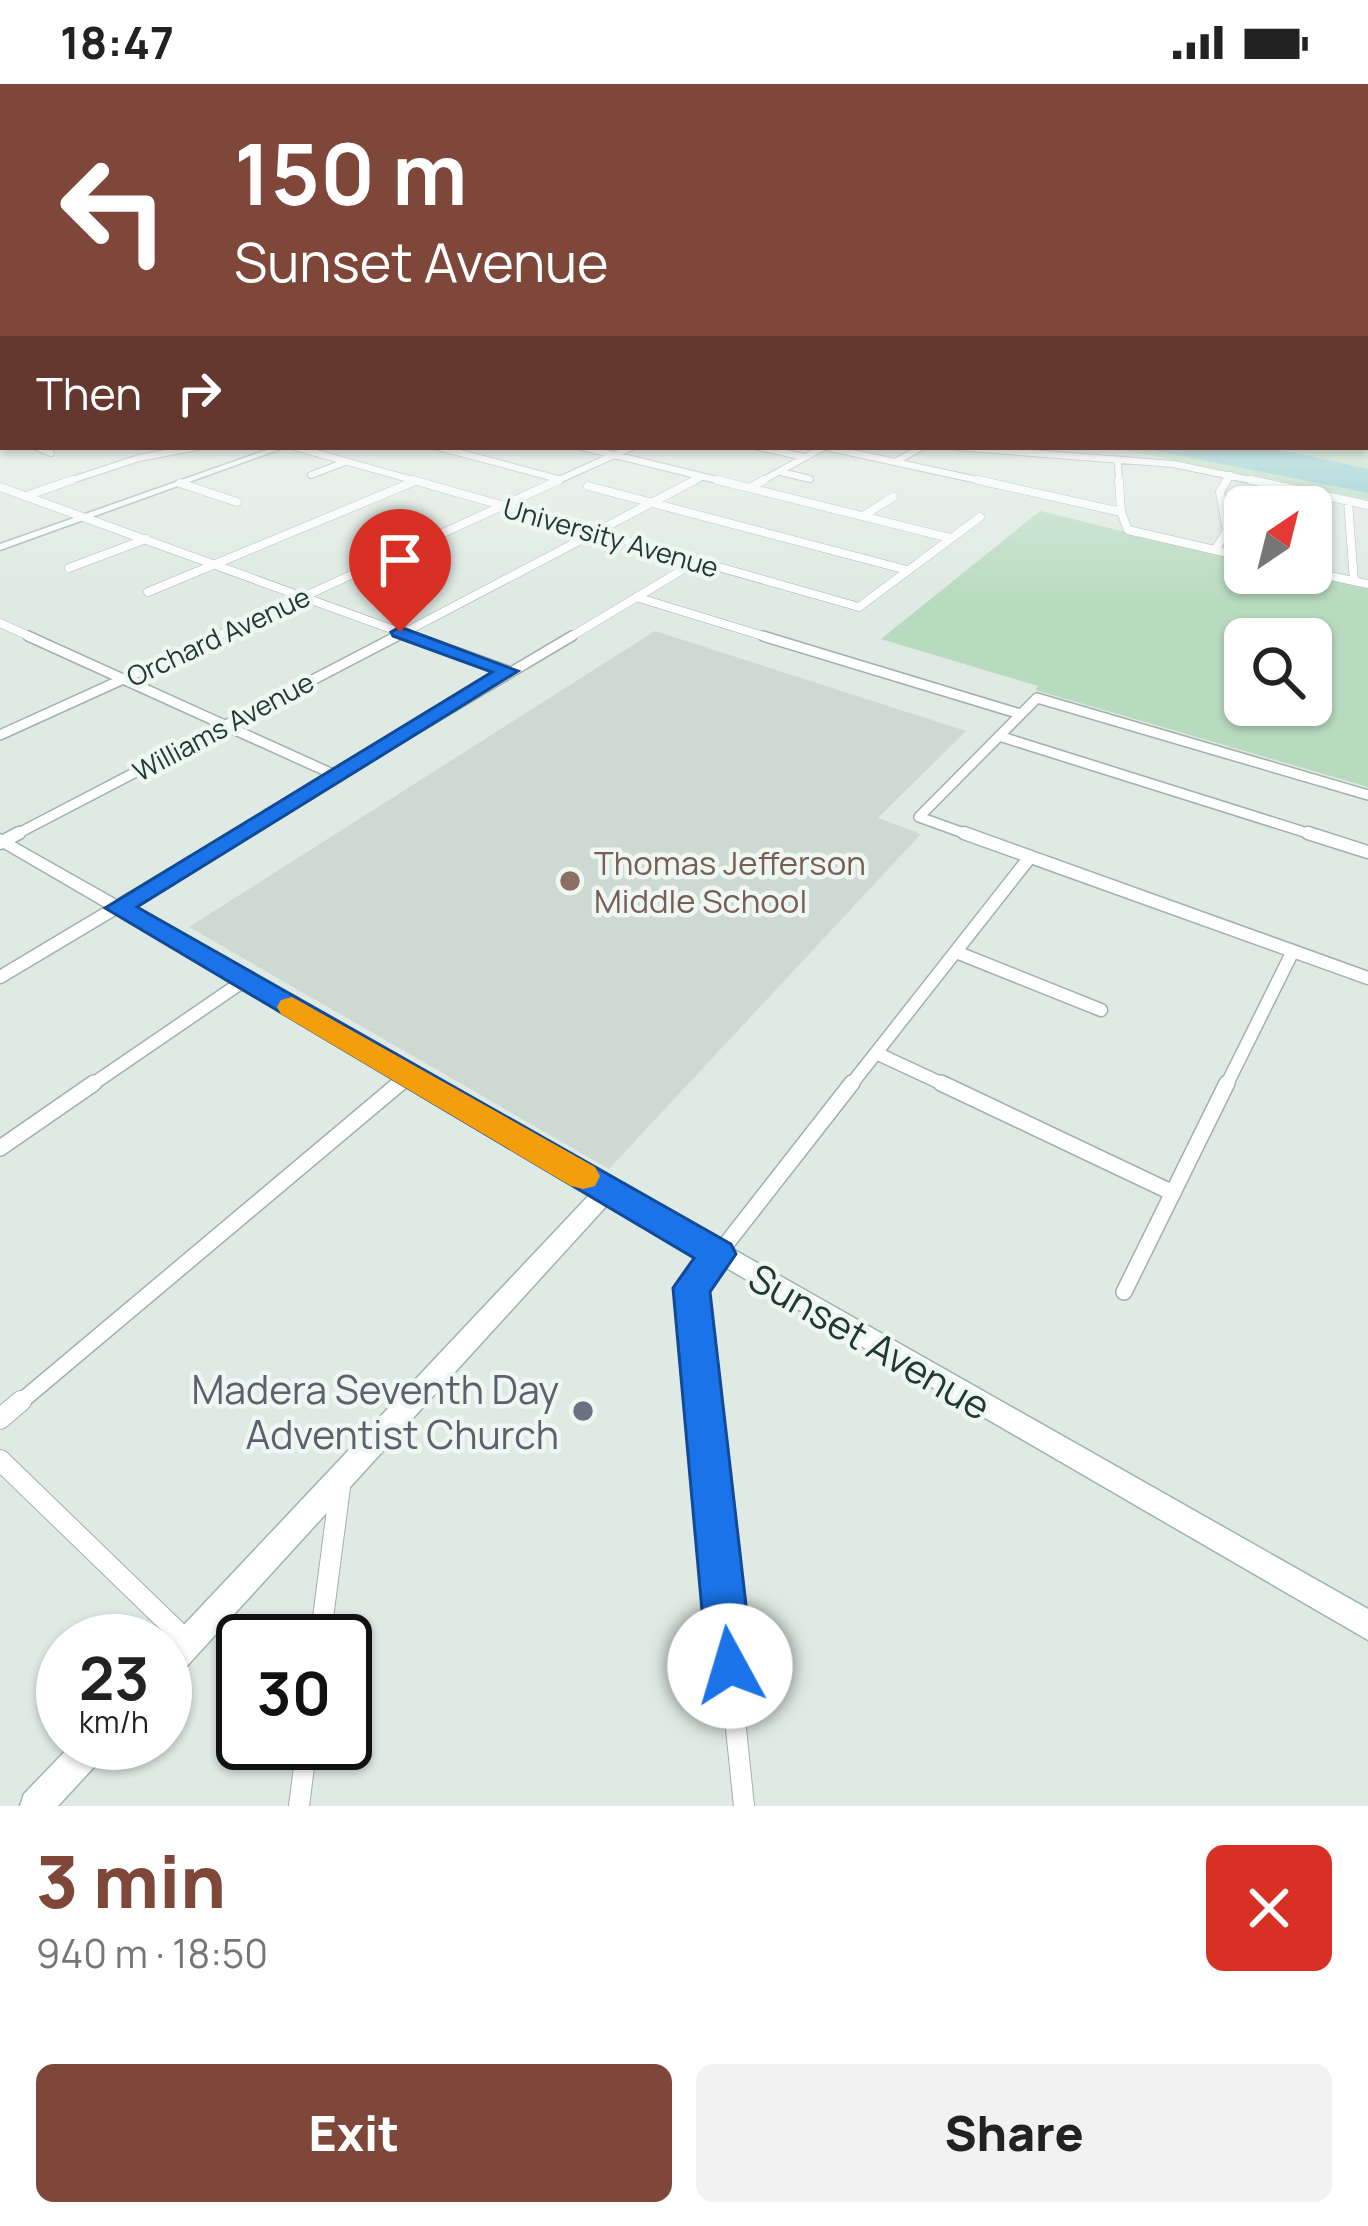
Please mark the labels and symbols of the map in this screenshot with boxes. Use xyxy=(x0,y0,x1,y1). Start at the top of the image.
north arrow xyxy=(1224,486,1332,594)
street label: University Avenue xyxy=(499,489,723,585)
pin xyxy=(349,509,451,632)
street label: Orchard Avenue xyxy=(120,577,316,695)
street label: Williams Avenue xyxy=(126,663,320,789)
place label: Thomas Jefferson Middle School xyxy=(594,840,866,923)
marker: Thomas Jefferson Middle School xyxy=(557,868,583,894)
street label: Sunset Avenue xyxy=(739,1250,1001,1432)
place label: Madera Seventh Day Adventist Church xyxy=(192,1362,559,1461)
marker: Madera Seventh Day Adventist Church xyxy=(570,1398,596,1424)
position arrow xyxy=(667,1603,793,1729)
speed limit sign: 30 xyxy=(216,1614,372,1770)

